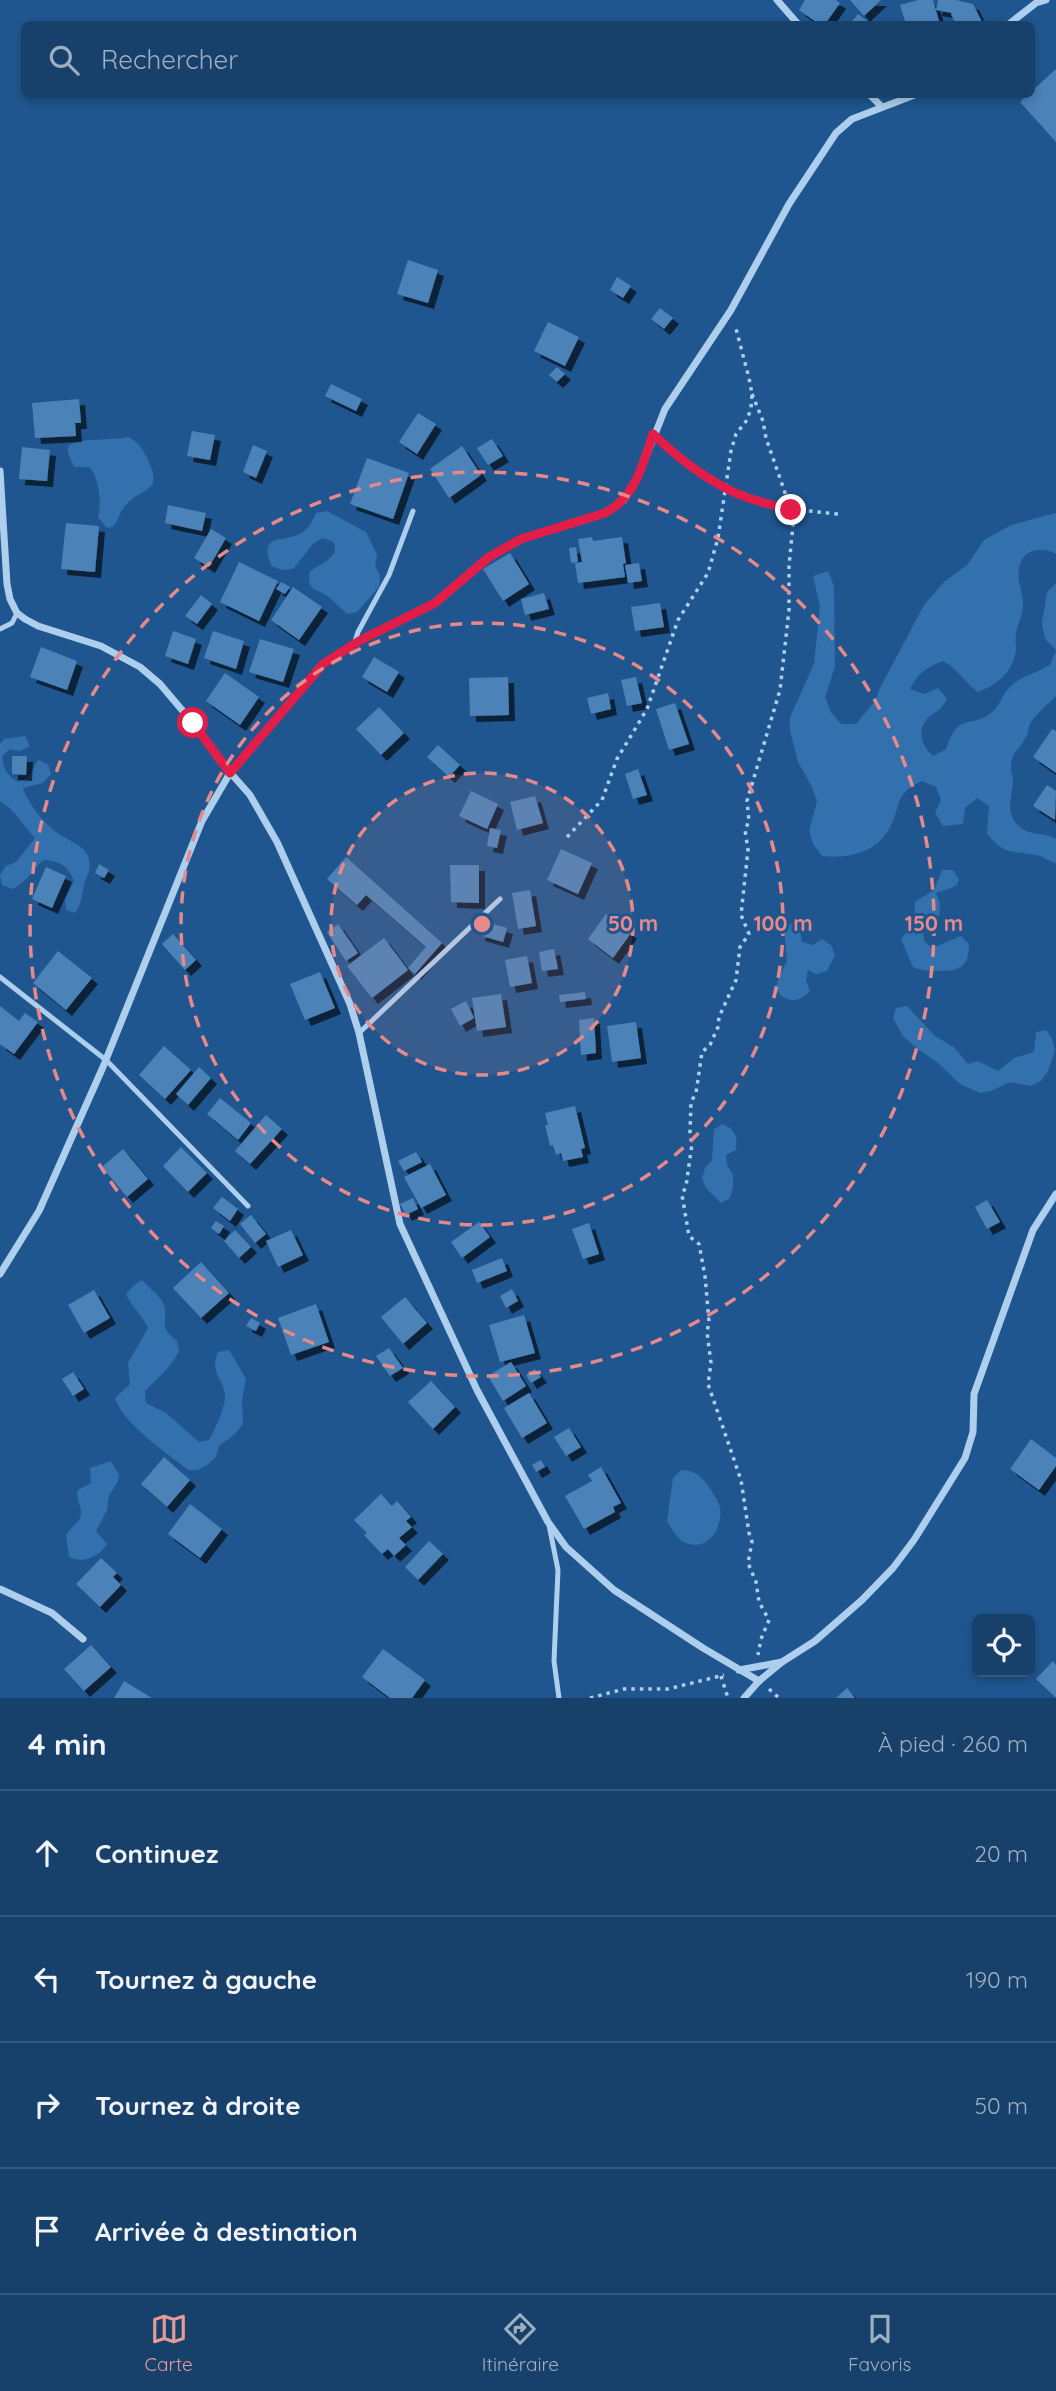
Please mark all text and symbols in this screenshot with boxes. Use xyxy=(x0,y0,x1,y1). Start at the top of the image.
search box xyxy=(21,21,1035,98)
icon: search xyxy=(45,41,83,79)
text: Rechercher xyxy=(101,43,238,76)
route end xyxy=(775,494,806,525)
route start xyxy=(177,707,208,738)
text: 50 m xyxy=(608,910,658,936)
text: 100 m xyxy=(753,910,813,936)
text: 150 m xyxy=(905,910,963,936)
centre of rings xyxy=(470,912,494,936)
map controls xyxy=(972,1614,1035,1677)
button: locate xyxy=(972,1614,1035,1677)
text: 4 min xyxy=(28,1725,107,1763)
text: À pied · 260 m xyxy=(878,1729,1028,1758)
icon: ahead xyxy=(28,1834,66,1872)
text: Continuez xyxy=(95,1837,218,1870)
text: 20 m xyxy=(974,1839,1028,1868)
icon: left xyxy=(28,1960,66,1998)
text: Tournez à gauche xyxy=(95,1963,317,1996)
text: 190 m xyxy=(966,1965,1028,1994)
icon: right xyxy=(28,2086,66,2124)
text: Tournez à droite xyxy=(95,2089,300,2122)
text: 50 m xyxy=(975,2091,1028,2120)
icon: arrive xyxy=(28,2212,66,2250)
text: Arrivée à destination xyxy=(95,2215,358,2248)
tab: Carte xyxy=(145,2310,193,2376)
tab: Itinéraire xyxy=(482,2310,559,2376)
tab: Favoris xyxy=(848,2310,912,2376)

